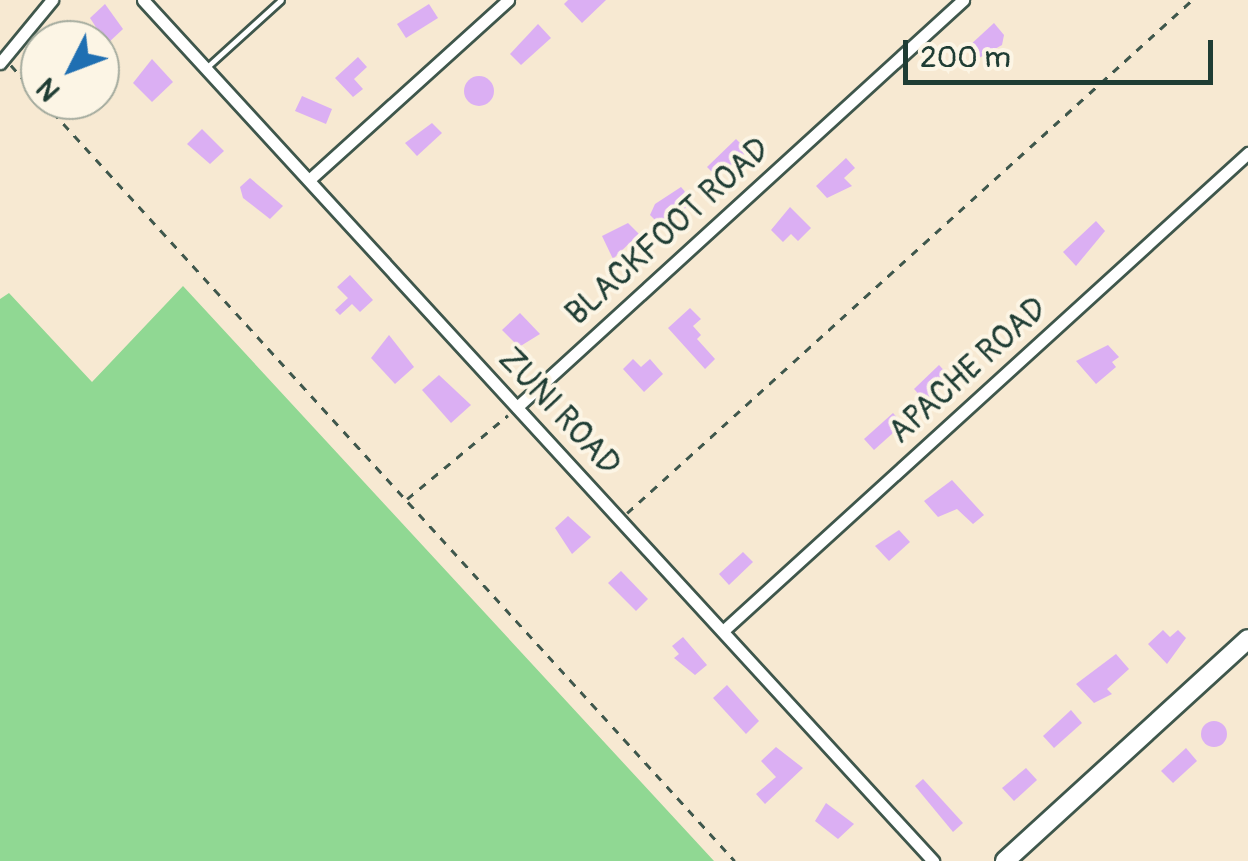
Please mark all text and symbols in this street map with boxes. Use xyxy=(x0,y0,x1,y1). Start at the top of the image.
north arrow xyxy=(20,20,120,120)
scale bar xyxy=(908,20,1218,82)
text: 200 m xyxy=(920,39,1011,76)
text: N xyxy=(29,70,68,108)
street label: BLACKFOOT ROAD xyxy=(558,131,778,333)
street label: APACHE ROAD xyxy=(881,290,1055,452)
street label: ZUNI ROAD xyxy=(490,340,628,484)

